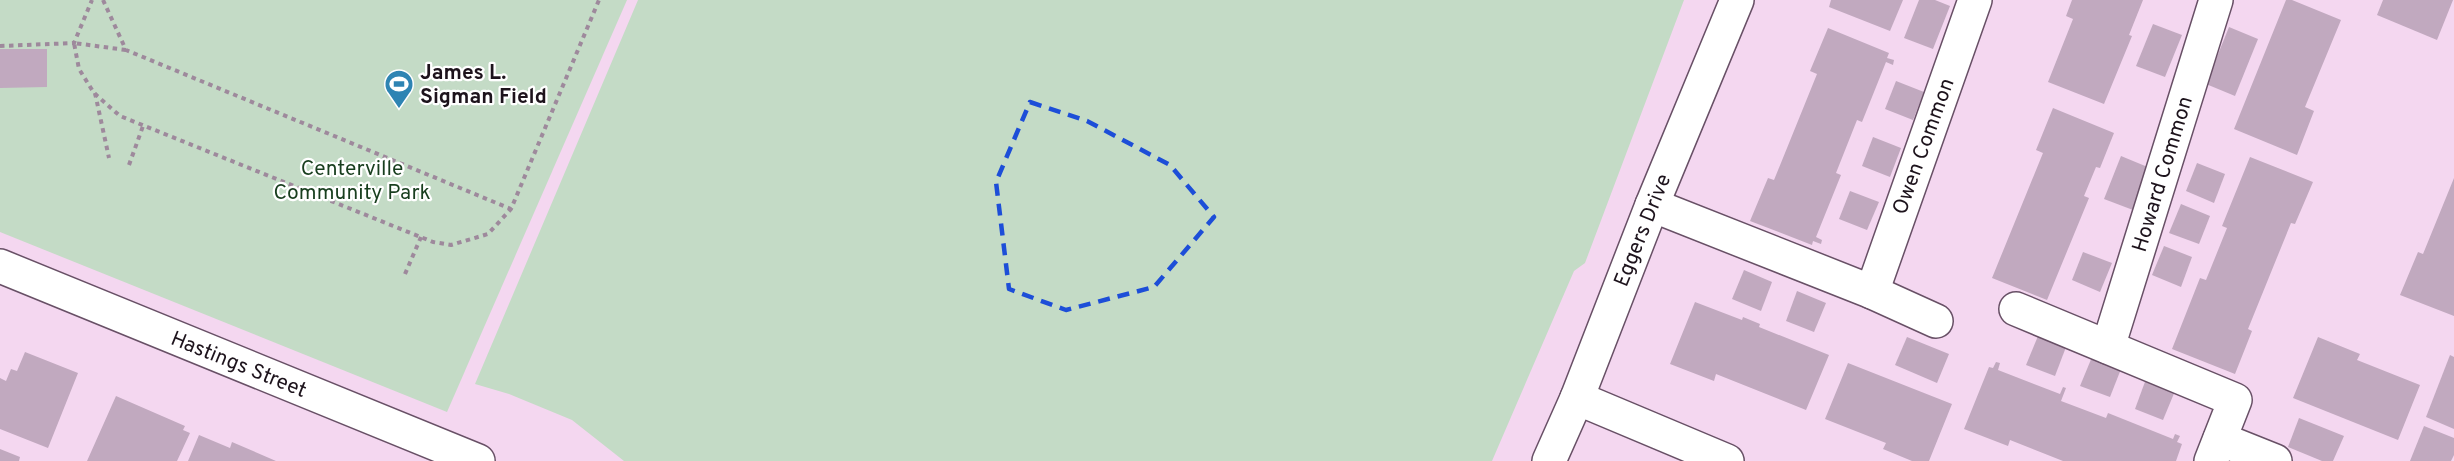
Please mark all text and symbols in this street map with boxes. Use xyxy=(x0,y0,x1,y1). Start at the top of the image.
place label: James L. Sigman Field xyxy=(420,60,547,111)
sports icon: James L. Sigman Field xyxy=(383,68,415,110)
street label: Owen Common xyxy=(1887,75,1962,218)
street label: Howard Common xyxy=(2127,93,2200,256)
park label: Centerville Community Park xyxy=(273,156,431,207)
street label: Eggers Drive xyxy=(1609,170,1678,291)
street label: Hastings Street xyxy=(167,326,310,405)

